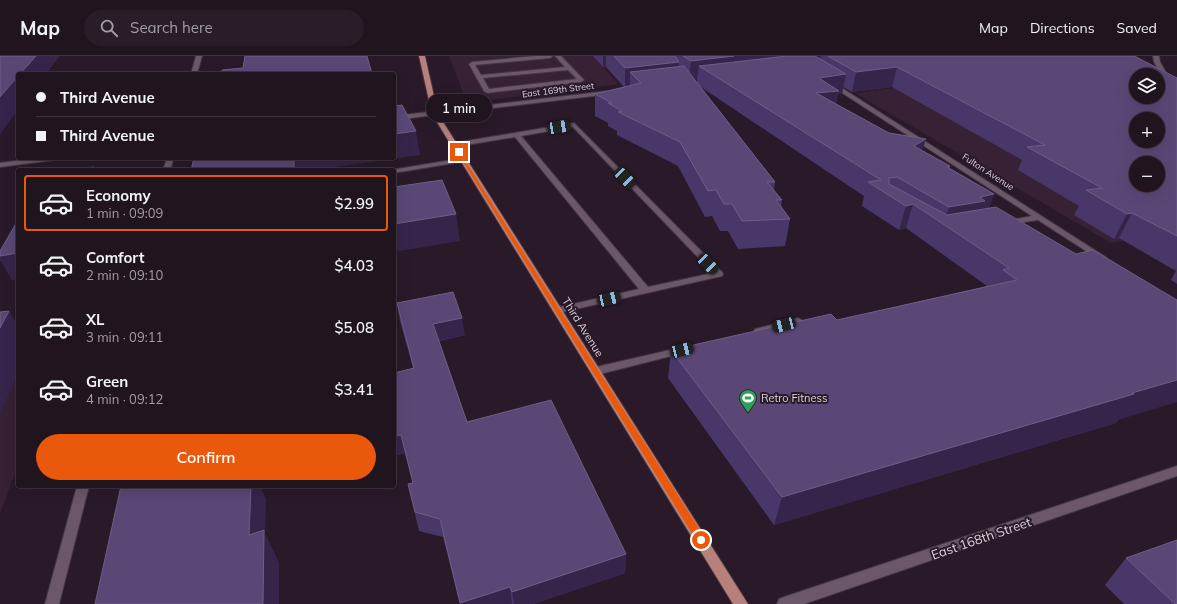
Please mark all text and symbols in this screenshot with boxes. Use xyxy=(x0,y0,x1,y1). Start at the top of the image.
search box xyxy=(84,10,364,46)
text: Map xyxy=(20,16,60,40)
icon: search xyxy=(98,17,120,39)
text: Search here xyxy=(130,18,213,37)
text: Map xyxy=(979,19,1008,37)
text: Directions xyxy=(1030,19,1095,37)
text: Saved xyxy=(1117,19,1157,37)
map controls xyxy=(1129,68,1165,192)
button: layers xyxy=(1129,68,1165,104)
street label: East 169th Street xyxy=(521,80,595,99)
text: Third Avenue xyxy=(60,88,155,107)
callout: 1 min xyxy=(426,94,492,122)
text: 1 min xyxy=(442,100,476,116)
button: + xyxy=(1129,112,1165,148)
car xyxy=(546,119,572,135)
text: Third Avenue xyxy=(60,126,155,145)
route end xyxy=(450,143,468,161)
street label: Fulton Avenue xyxy=(960,151,1016,192)
button: − xyxy=(1129,156,1165,192)
car xyxy=(612,165,638,191)
icon: car xyxy=(38,185,74,221)
text: Economy xyxy=(86,186,151,205)
text: $2.99 xyxy=(334,194,374,213)
text: 1 min · 09:09 xyxy=(86,205,163,221)
icon: car xyxy=(38,247,74,283)
text: Comfort xyxy=(86,248,144,267)
car xyxy=(695,251,721,277)
text: $4.03 xyxy=(334,256,374,275)
text: 2 min · 09:10 xyxy=(86,267,163,283)
car xyxy=(596,290,622,308)
street label: Third Avenue xyxy=(559,295,607,359)
icon: car xyxy=(38,309,74,345)
text: XL xyxy=(86,310,104,329)
car xyxy=(771,316,797,334)
text: $5.08 xyxy=(334,318,374,337)
text: 3 min · 09:11 xyxy=(86,329,163,345)
car xyxy=(669,341,695,359)
icon: car xyxy=(38,371,74,407)
text: Green xyxy=(86,372,128,391)
text: $3.41 xyxy=(334,380,374,399)
sports icon: Retro Fitness xyxy=(738,388,758,413)
text: 4 min · 09:12 xyxy=(86,391,163,407)
place label: Retro Fitness xyxy=(761,391,827,405)
button: Confirm xyxy=(36,434,376,480)
street label: East 168th Street xyxy=(929,513,1033,563)
route start xyxy=(692,531,710,549)

